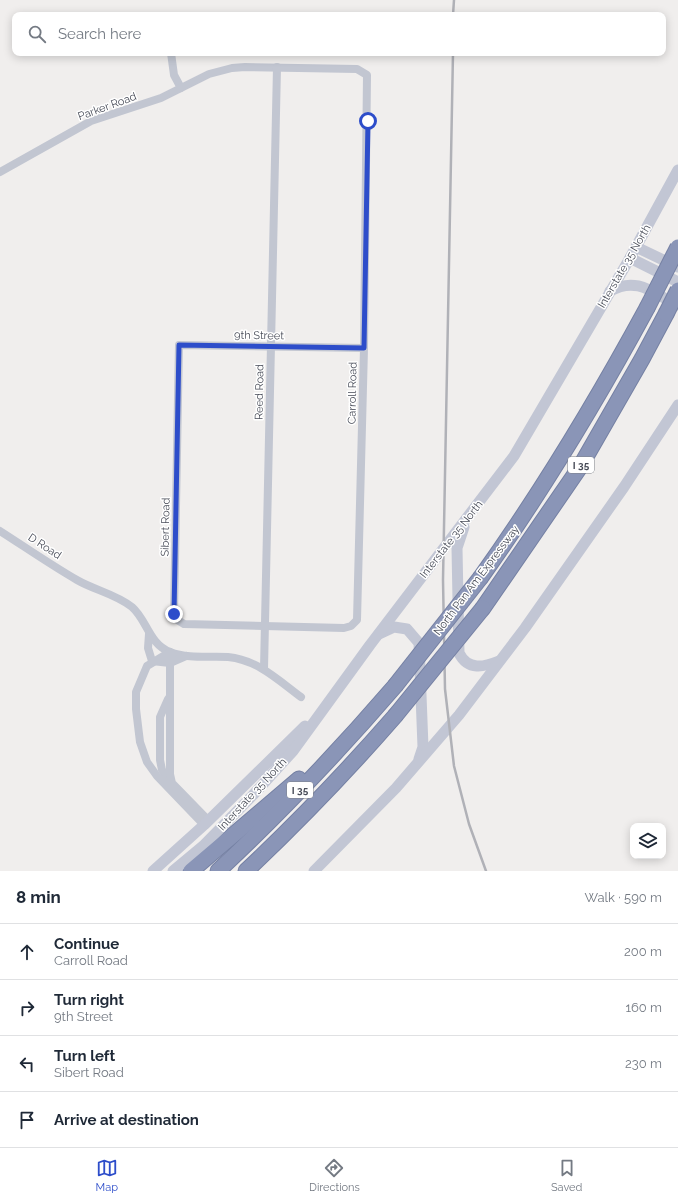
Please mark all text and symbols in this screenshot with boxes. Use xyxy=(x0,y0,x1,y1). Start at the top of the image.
search box xyxy=(12,12,666,56)
icon: search xyxy=(26,23,48,45)
text: Search here xyxy=(58,25,141,43)
street label: Parker Road xyxy=(76,90,138,123)
route start xyxy=(359,112,377,130)
street label: Interstate 35 North xyxy=(595,222,654,310)
street label: 9th Street xyxy=(234,329,284,342)
street label: Carroll Road xyxy=(345,362,360,424)
street label: Reed Road xyxy=(253,364,266,420)
road number: I 35 xyxy=(568,457,594,473)
street label: Sibert Road xyxy=(158,497,173,557)
street label: Interstate 35 North xyxy=(417,498,486,580)
street label: North Pan Am Expressway xyxy=(431,523,522,638)
street label: D Road xyxy=(26,531,64,562)
route end xyxy=(165,605,183,623)
street label: Interstate 35 North xyxy=(215,755,289,833)
road number: I 35 xyxy=(287,782,313,798)
map controls xyxy=(630,823,666,859)
button: layers xyxy=(630,823,666,859)
text: 8 min xyxy=(16,887,61,907)
text: Walk · 590 m xyxy=(585,890,662,905)
text: Continue xyxy=(54,935,119,953)
icon: ahead xyxy=(16,941,38,963)
text: 200 m xyxy=(624,944,662,959)
text: Carroll Road xyxy=(54,953,128,968)
text: Turn right xyxy=(54,991,124,1009)
icon: right xyxy=(16,997,38,1019)
text: 160 m xyxy=(625,1000,662,1015)
text: 9th Street xyxy=(54,1009,113,1024)
text: Turn left xyxy=(54,1047,115,1065)
icon: left xyxy=(16,1053,38,1075)
text: 230 m xyxy=(625,1056,662,1071)
text: Sibert Road xyxy=(54,1065,124,1080)
icon: arrive xyxy=(16,1109,38,1131)
text: Arrive at destination xyxy=(54,1111,199,1129)
tab: Map xyxy=(96,1157,118,1194)
tab: Directions xyxy=(309,1157,360,1194)
tab: Saved xyxy=(551,1157,582,1194)

